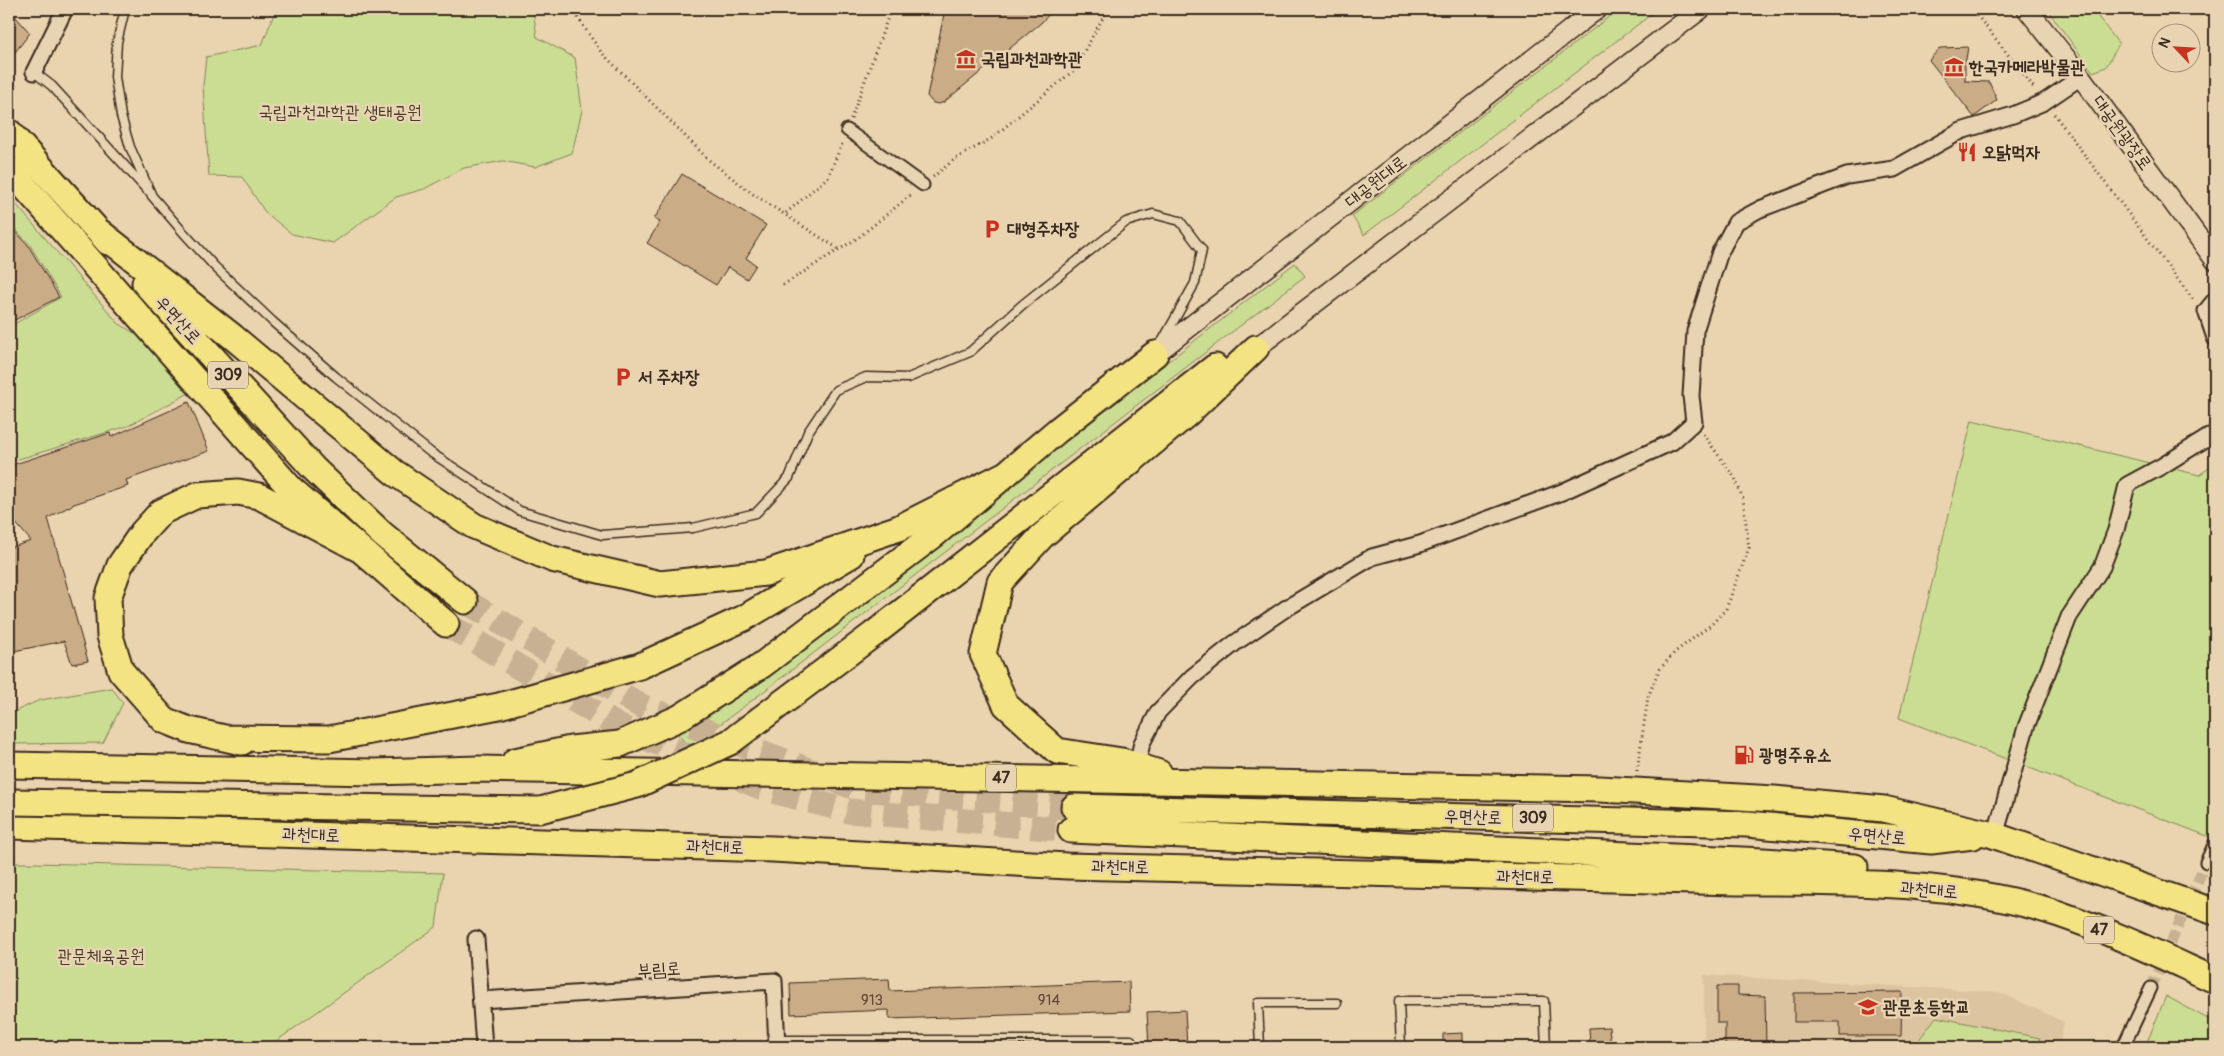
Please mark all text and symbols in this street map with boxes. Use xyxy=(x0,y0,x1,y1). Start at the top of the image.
north arrow xyxy=(2152,22,2202,72)
text: N xyxy=(2155,35,2174,51)
museum icon: 국립과천과학관 xyxy=(955,48,977,70)
place label: 국립과천과학관 xyxy=(981,48,1083,71)
museum icon: 한국카메라박물관 xyxy=(1943,56,1965,78)
place label: 한국카메라박물관 xyxy=(1968,56,2085,79)
street label: 대공원광장로 xyxy=(2087,91,2157,175)
park label: 국립과천과학관 생태공원 xyxy=(258,101,422,124)
restaurant icon: 오닭먹자 xyxy=(1956,141,1978,163)
place label: 오닭먹자 xyxy=(1982,141,2040,164)
street label: 대공원대로 xyxy=(1340,151,1412,213)
parking icon: 대형주차장 xyxy=(981,218,1003,240)
place label: 대형주차장 xyxy=(1007,218,1080,241)
street label: 우면산로 xyxy=(150,291,206,349)
road number: 309 xyxy=(208,362,248,388)
parking icon: 서 주차장 xyxy=(612,366,634,388)
place label: 서 주차장 xyxy=(638,366,700,389)
fuel station icon: 광명주유소 xyxy=(1733,744,1755,766)
place label: 광명주유소 xyxy=(1759,744,1831,767)
road number: 47 xyxy=(986,764,1016,791)
street label: 우면산로 xyxy=(1444,804,1502,830)
road number: 309 xyxy=(1513,804,1553,831)
street label: 과천대로 xyxy=(282,822,340,848)
street label: 우면산로 xyxy=(1847,822,1907,850)
street label: 과천대로 xyxy=(686,834,744,860)
street label: 과천대로 xyxy=(1091,855,1149,879)
street label: 과천대로 xyxy=(1496,865,1554,889)
street label: 과천대로 xyxy=(1899,876,1959,904)
road number: 47 xyxy=(2084,916,2114,944)
park label: 관문체육공원 xyxy=(58,945,144,968)
street label: 부림로 xyxy=(637,957,681,983)
house number: 913 xyxy=(861,991,883,1010)
house number: 914 xyxy=(1038,991,1060,1010)
school or university icon: 관문초등학교 xyxy=(1857,996,1879,1018)
place label: 관문초등학교 xyxy=(1883,996,1970,1019)

